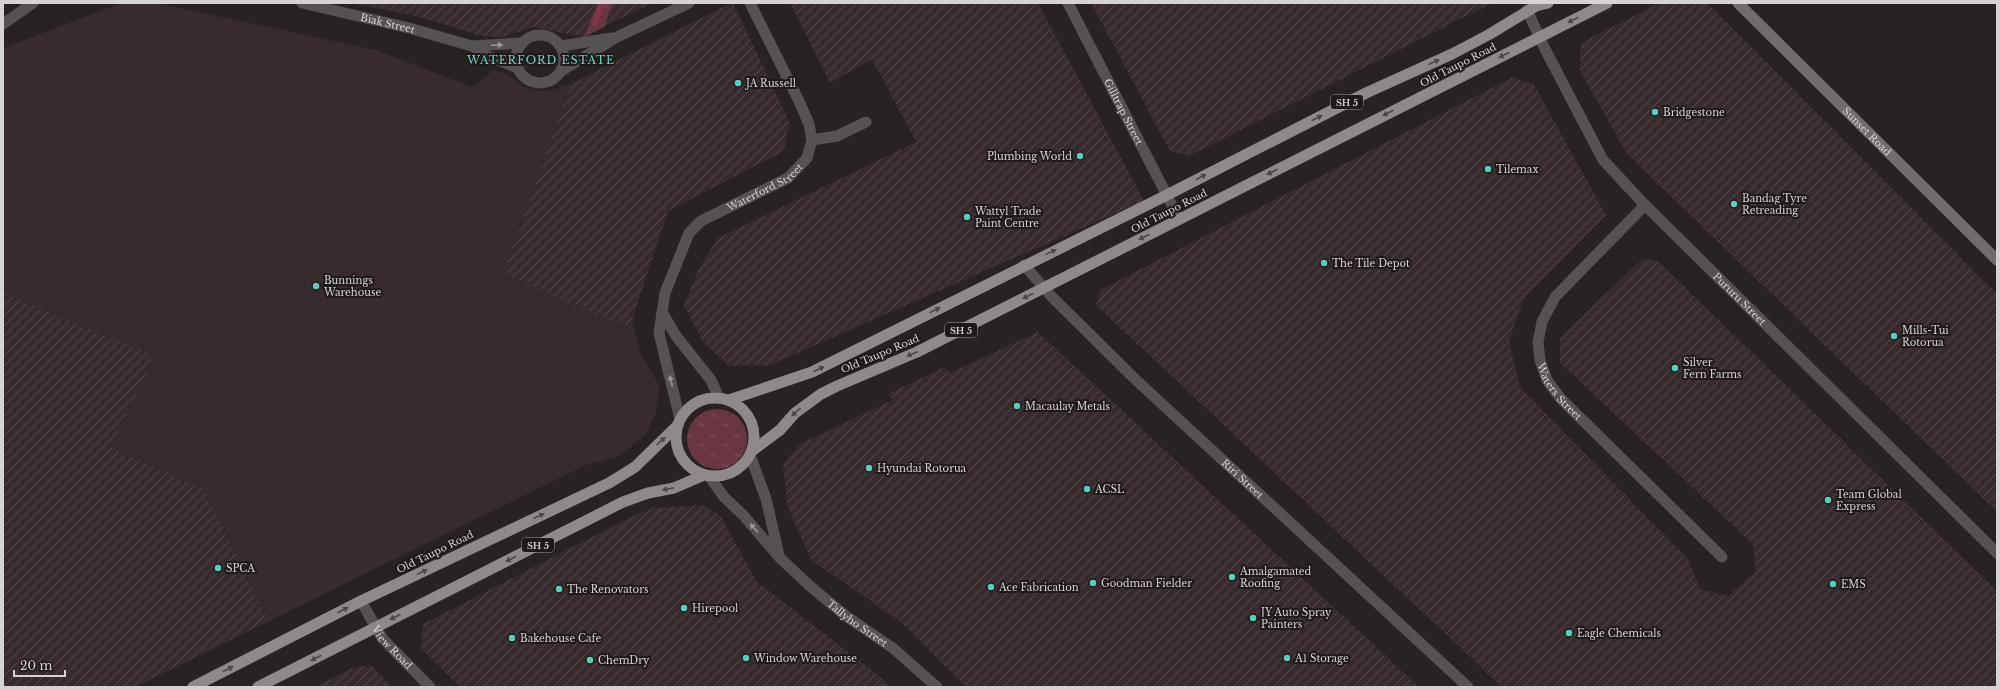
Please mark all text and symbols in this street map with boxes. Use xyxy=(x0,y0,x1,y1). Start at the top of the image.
street label: Biak Street xyxy=(359,10,417,36)
one-way arrow xyxy=(1567,17,1579,23)
street label: Old Taupo Road xyxy=(1418,40,1499,90)
one-way arrow xyxy=(491,41,503,48)
one-way arrow xyxy=(1499,52,1510,58)
district label: WATERFORD ESTATE xyxy=(466,53,615,67)
one-way arrow xyxy=(1428,58,1440,65)
street label: Gilltrap Street xyxy=(1101,76,1146,147)
place label: JA Russell xyxy=(744,77,796,90)
marker: JA Russell xyxy=(733,78,743,88)
road number: SH 5 xyxy=(1331,95,1363,109)
street label: Sunset Road xyxy=(1840,104,1895,158)
place label: Bridgestone xyxy=(1663,106,1725,119)
marker: Bridgestone xyxy=(1650,107,1660,117)
one-way arrow xyxy=(1383,110,1394,117)
one-way arrow xyxy=(1311,114,1322,121)
place label: Plumbing World xyxy=(987,150,1072,163)
marker: Plumbing World xyxy=(1075,151,1085,161)
street label: Waterford Street xyxy=(724,160,805,214)
place label: Tilemax xyxy=(1496,163,1538,176)
marker: Tilemax xyxy=(1483,164,1493,174)
one-way arrow xyxy=(1266,169,1278,175)
one-way arrow xyxy=(1195,174,1207,180)
street label: Old Taupo Road xyxy=(1129,186,1210,236)
place label: Bandag Tyre Retreading xyxy=(1742,192,1807,217)
marker: Bandag Tyre Retreading xyxy=(1729,199,1739,209)
place label: Wattyl Trade Paint Centre xyxy=(974,205,1041,230)
marker: Wattyl Trade Paint Centre xyxy=(962,212,972,222)
one-way arrow xyxy=(1138,234,1150,240)
one-way arrow xyxy=(1045,249,1057,255)
place label: The Tile Depot xyxy=(1332,257,1410,270)
marker: The Tile Depot xyxy=(1319,258,1329,268)
street label: Pururu Street xyxy=(1710,270,1769,328)
place label: Bunnings Warehouse xyxy=(323,274,381,299)
marker: Bunnings Warehouse xyxy=(311,281,321,291)
one-way arrow xyxy=(1023,293,1034,300)
one-way arrow xyxy=(929,307,941,314)
road number: SH 5 xyxy=(945,323,977,337)
place label: Mills-Tui Rotorua xyxy=(1902,324,1949,349)
marker: Mills-Tui Rotorua xyxy=(1889,331,1899,341)
street label: Old Taupo Road xyxy=(839,332,921,376)
one-way arrow xyxy=(906,351,917,357)
place label: Silver Fern Farms xyxy=(1683,356,1742,381)
street label: Waters Street xyxy=(1535,360,1585,423)
marker: Silver Fern Farms xyxy=(1670,363,1680,373)
one-way arrow xyxy=(813,366,824,372)
one-way arrow xyxy=(668,375,674,387)
place label: Macaulay Metals xyxy=(1025,400,1111,413)
marker: Macaulay Metals xyxy=(1012,401,1022,411)
one-way arrow xyxy=(791,408,802,417)
one-way arrow xyxy=(656,437,665,446)
street label: Riri Street xyxy=(1219,456,1267,501)
place label: Hyundai Rotorua xyxy=(877,462,967,475)
marker: Hyundai Rotorua xyxy=(864,463,874,473)
place label: ACSL xyxy=(1094,483,1125,496)
marker: ACSL xyxy=(1082,484,1092,494)
one-way arrow xyxy=(662,487,674,493)
place label: Team Global Express xyxy=(1836,488,1902,513)
marker: Team Global Express xyxy=(1823,495,1833,505)
one-way arrow xyxy=(534,513,545,519)
one-way arrow xyxy=(750,523,759,533)
street label: Old Taupo Road xyxy=(394,528,476,576)
road number: SH 5 xyxy=(522,538,554,552)
one-way arrow xyxy=(506,555,517,562)
place label: SPCA xyxy=(226,562,255,575)
marker: SPCA xyxy=(213,563,223,573)
place label: Amalgamated Roofing xyxy=(1239,565,1312,590)
one-way arrow xyxy=(416,569,427,575)
marker: Amalgamated Roofing xyxy=(1227,572,1237,582)
place label: Goodman Fielder xyxy=(1101,577,1192,590)
marker: Goodman Fielder xyxy=(1088,578,1098,588)
place label: EMS xyxy=(1841,578,1866,591)
marker: EMS xyxy=(1828,579,1838,589)
place label: Ace Fabrication xyxy=(998,581,1079,594)
marker: Ace Fabrication xyxy=(986,582,996,592)
place label: The Renovators xyxy=(567,583,649,596)
marker: The Renovators xyxy=(554,584,564,594)
street label: Tallyho Street xyxy=(825,597,890,649)
place label: Hirepool xyxy=(692,602,738,615)
marker: Hirepool xyxy=(679,603,689,613)
place label: JY Auto Spray Painters xyxy=(1259,606,1332,631)
one-way arrow xyxy=(338,607,349,613)
marker: JY Auto Spray Painters xyxy=(1248,613,1258,623)
one-way arrow xyxy=(390,614,401,621)
street label: View Road xyxy=(369,622,415,672)
place label: Eagle Chemicals xyxy=(1577,627,1662,640)
marker: Eagle Chemicals xyxy=(1564,628,1574,638)
place label: Bakehouse Cafe xyxy=(520,632,602,645)
marker: Bakehouse Cafe xyxy=(507,633,517,643)
scale bar xyxy=(14,652,65,678)
place label: Window Warehouse xyxy=(753,652,857,665)
place label: A1 Storage xyxy=(1294,652,1349,665)
marker: Window Warehouse xyxy=(741,653,751,663)
marker: A1 Storage xyxy=(1282,653,1292,663)
place label: ChemDry xyxy=(598,654,650,667)
one-way arrow xyxy=(310,655,322,661)
marker: ChemDry xyxy=(585,655,595,665)
text: 20 m xyxy=(20,658,52,673)
one-way arrow xyxy=(222,666,233,672)

